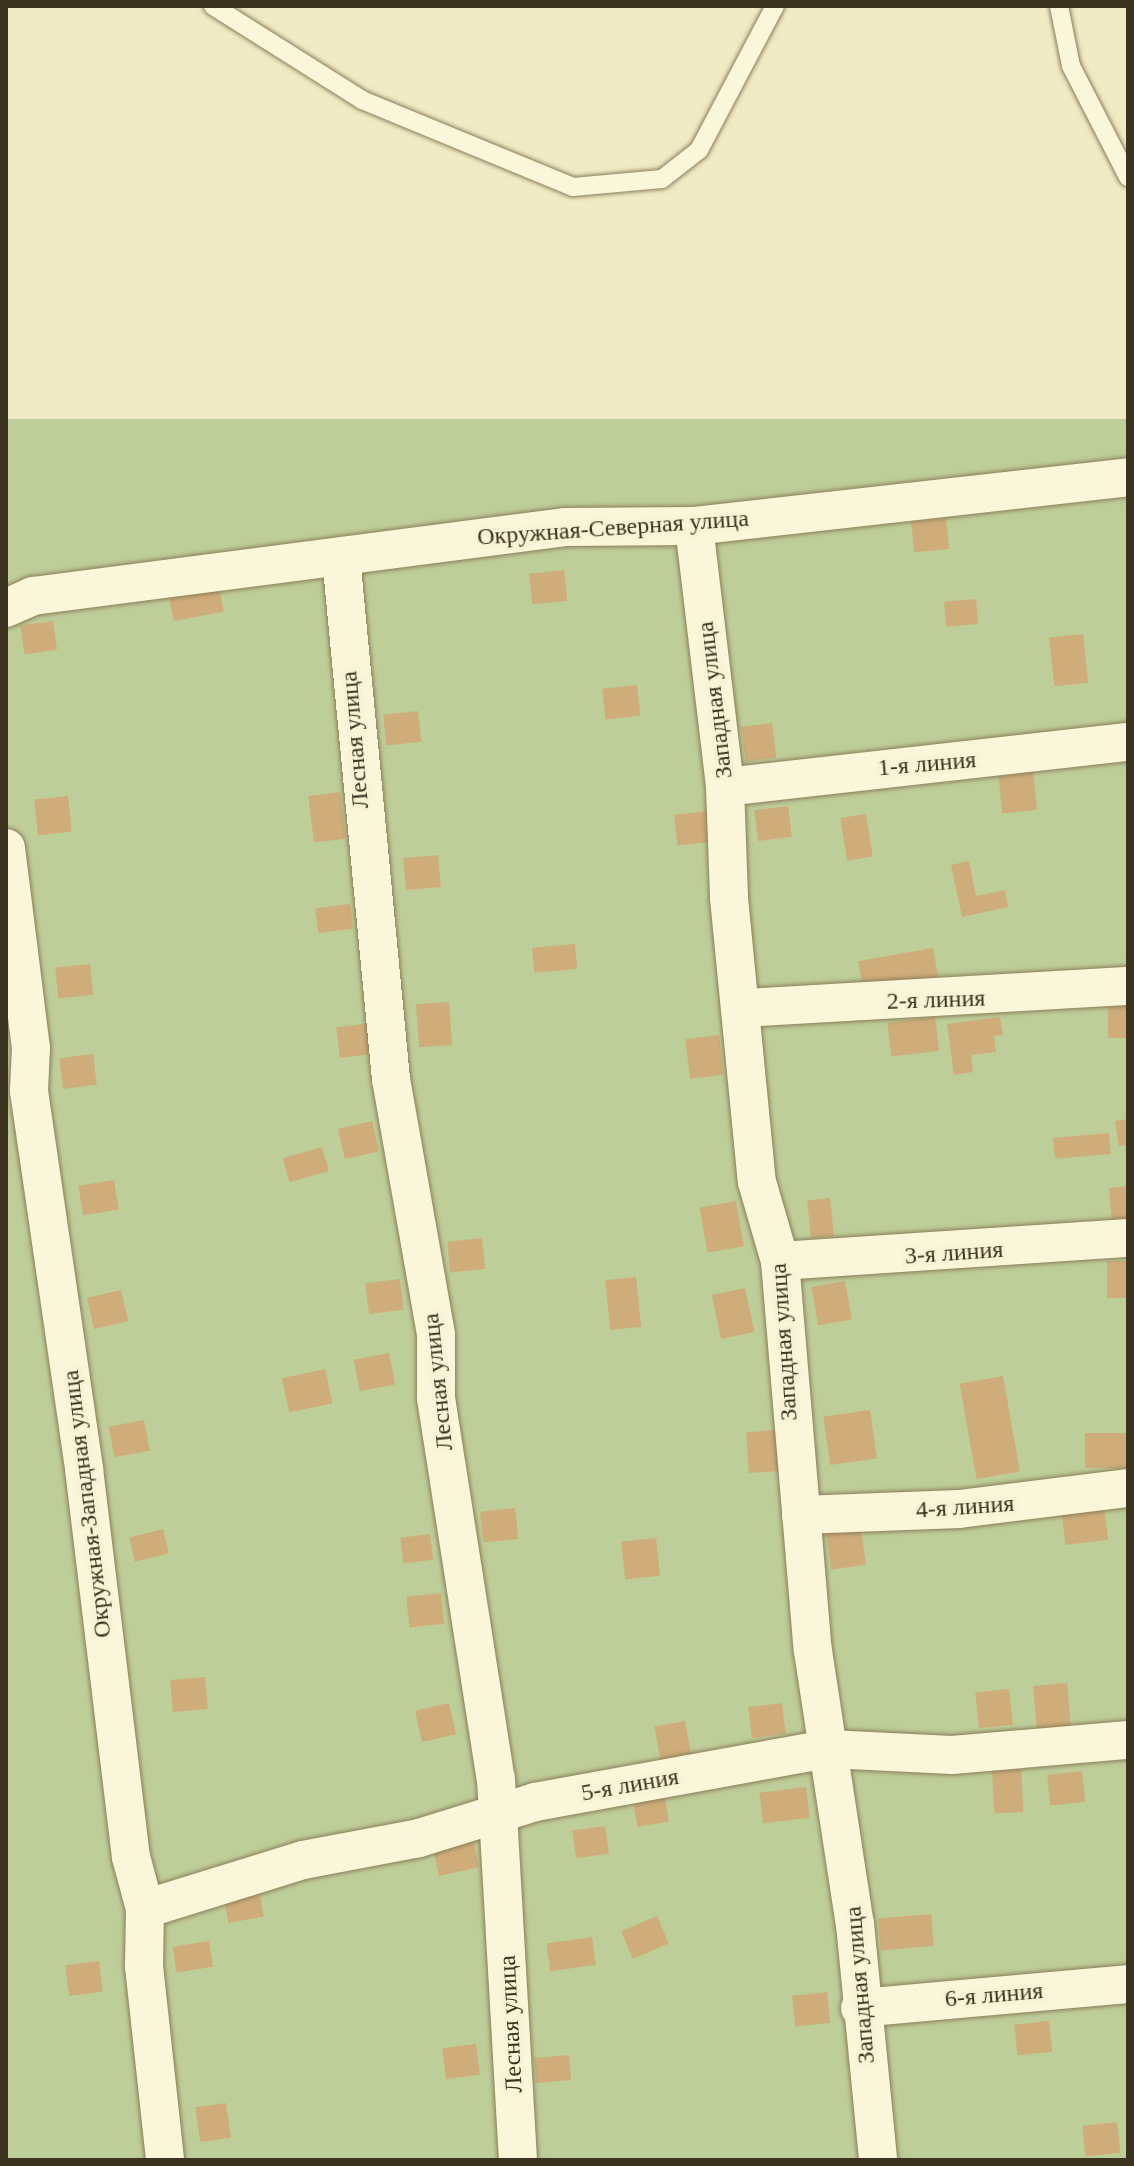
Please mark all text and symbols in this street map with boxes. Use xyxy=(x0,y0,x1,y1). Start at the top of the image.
street label: Окружная-Северная улица xyxy=(476,504,750,552)
street label: Западная улица xyxy=(691,620,739,780)
street label: Лесная улица xyxy=(335,670,375,810)
street label: 1-я линия xyxy=(877,745,977,783)
street label: 2-я линия xyxy=(886,984,986,1016)
street label: 3-я линия xyxy=(904,1235,1004,1271)
street label: Западная улица xyxy=(764,1262,804,1422)
street label: Лесная улица xyxy=(416,1312,460,1452)
street label: Окружная-Западная улица xyxy=(56,1369,118,1639)
street label: 4-я линия xyxy=(915,1489,1015,1525)
street label: 5-я линия xyxy=(579,1762,681,1808)
street label: Западная улица xyxy=(839,1905,881,2065)
street label: Лесная улица xyxy=(493,1954,529,2094)
street label: 6-я линия xyxy=(944,1976,1044,2014)

